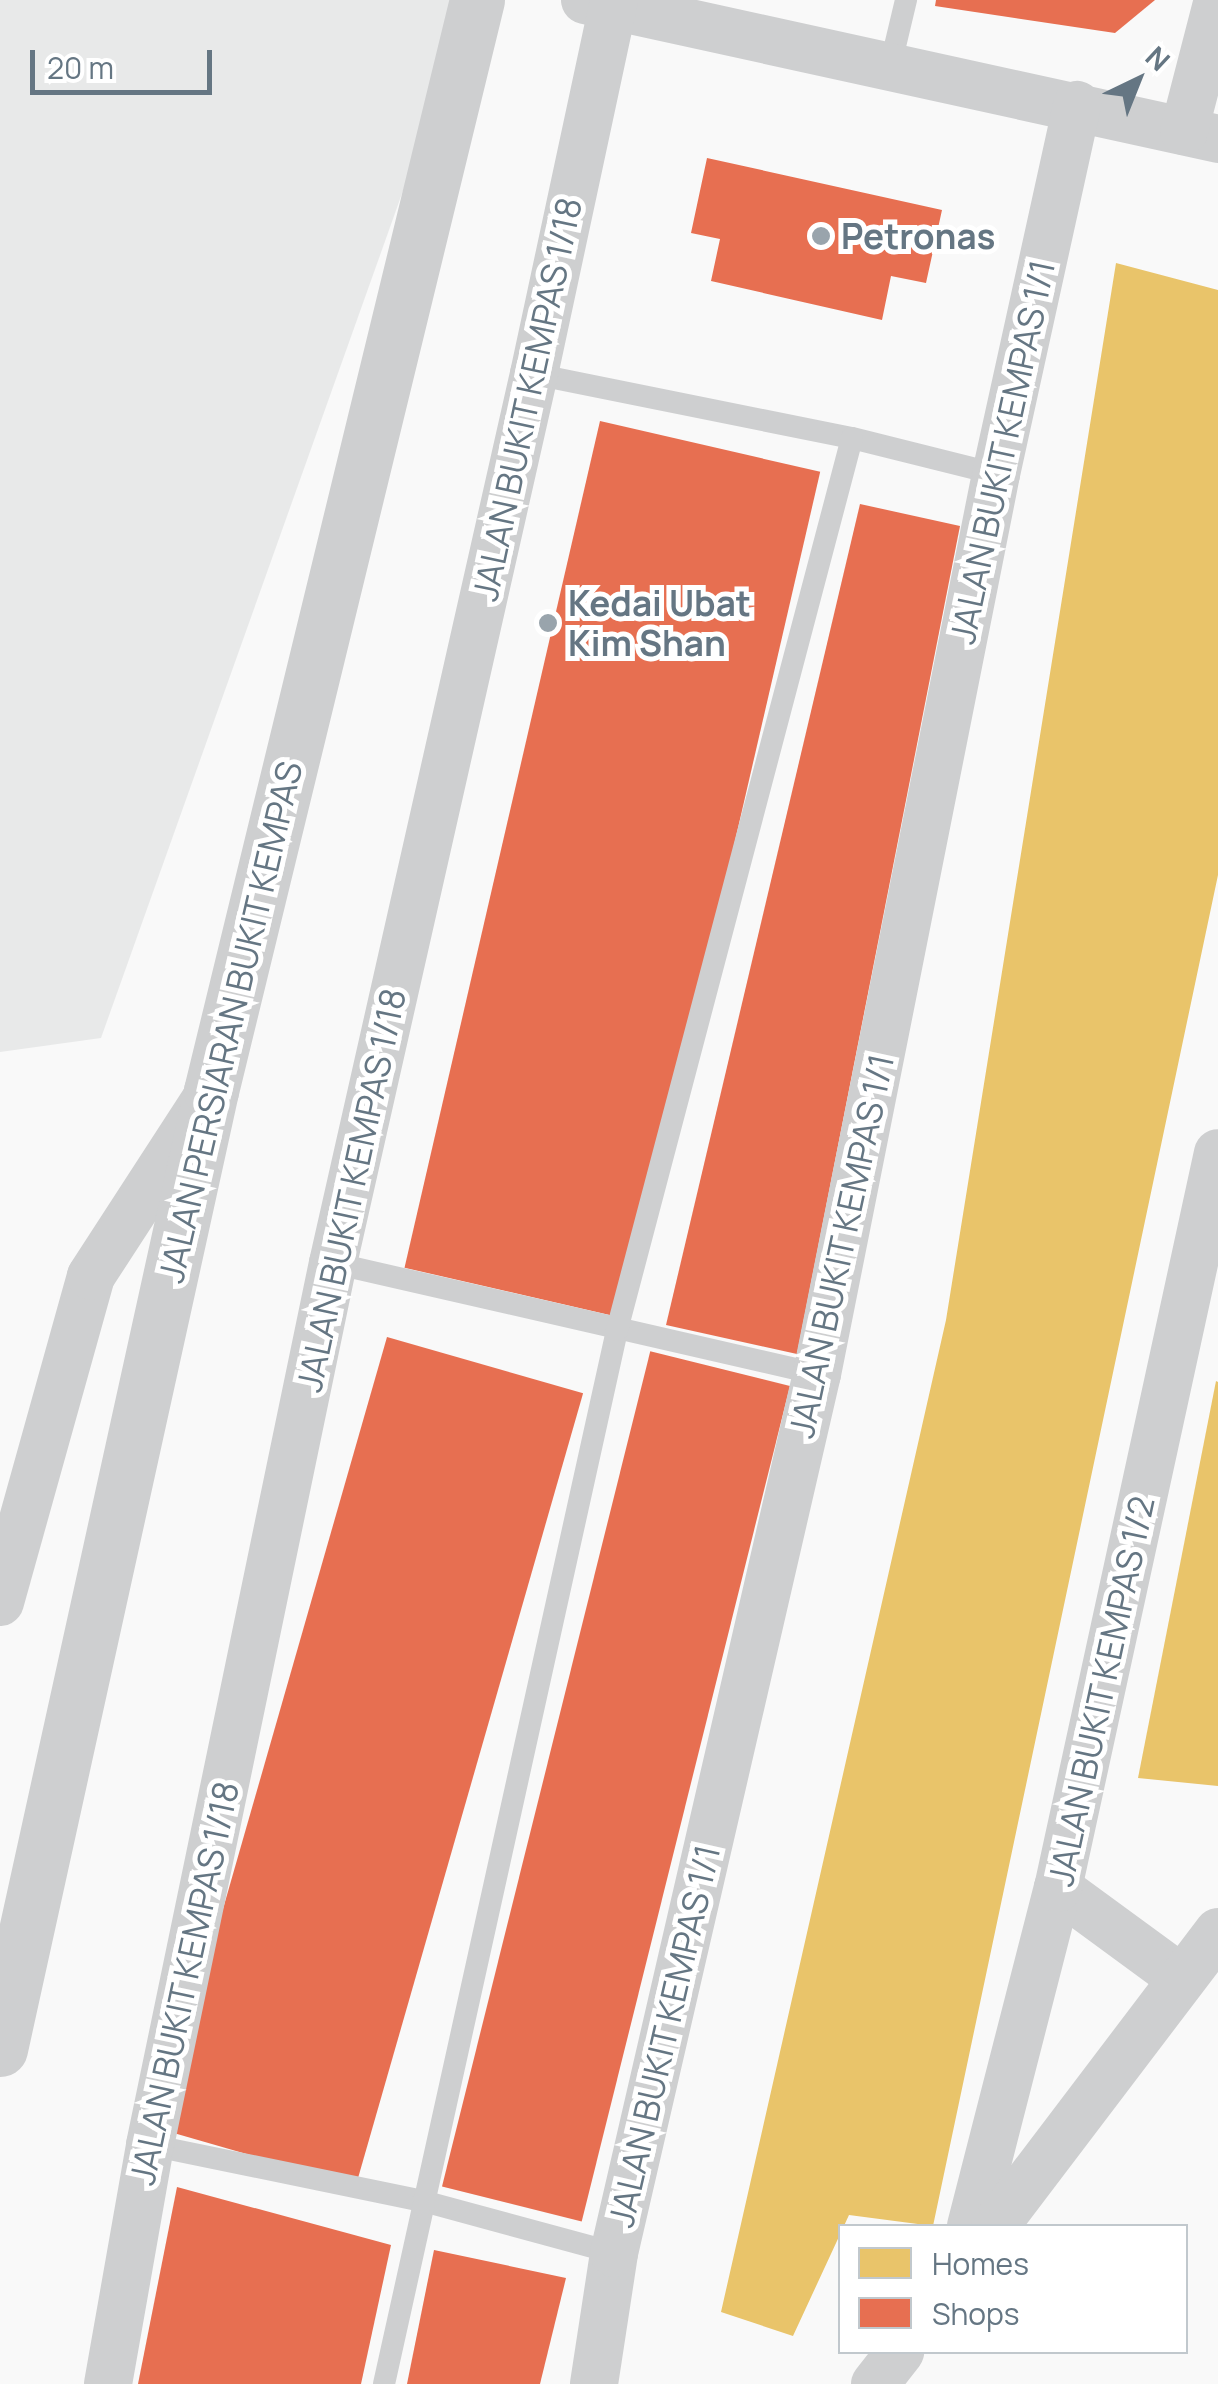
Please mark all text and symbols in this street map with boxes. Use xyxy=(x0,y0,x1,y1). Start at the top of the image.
scale bar xyxy=(35,30,218,92)
north arrow xyxy=(1088,30,1188,130)
text: N xyxy=(1138,37,1179,79)
text: 20 m xyxy=(47,47,114,88)
street label: JALAN BUKIT KEMPAS 1/18 xyxy=(464,193,590,605)
place label: Petronas xyxy=(841,215,996,257)
marker: Petronas xyxy=(810,225,832,247)
street label: JALAN BUKIT KEMPAS 1/1 xyxy=(941,256,1063,648)
place label: Kedai Ubat Kim Shan xyxy=(568,582,751,664)
marker: Kedai Ubat Kim Shan xyxy=(537,612,559,634)
street label: JALAN PERSIARAN BUKIT KEMPAS xyxy=(149,757,311,1287)
street label: JALAN BUKIT KEMPAS 1/18 xyxy=(288,984,414,1396)
street label: JALAN BUKIT KEMPAS 1/1 xyxy=(780,1050,902,1442)
street label: JALAN BUKIT KEMPAS 1/2 xyxy=(1039,1492,1163,1890)
street label: JALAN BUKIT KEMPAS 1/18 xyxy=(121,1777,247,2189)
street label: JALAN BUKIT KEMPAS 1/1 xyxy=(599,1840,729,2232)
legend xyxy=(838,2224,1188,2354)
text: Homes xyxy=(932,2243,1029,2284)
text: Shops xyxy=(932,2293,1019,2334)

